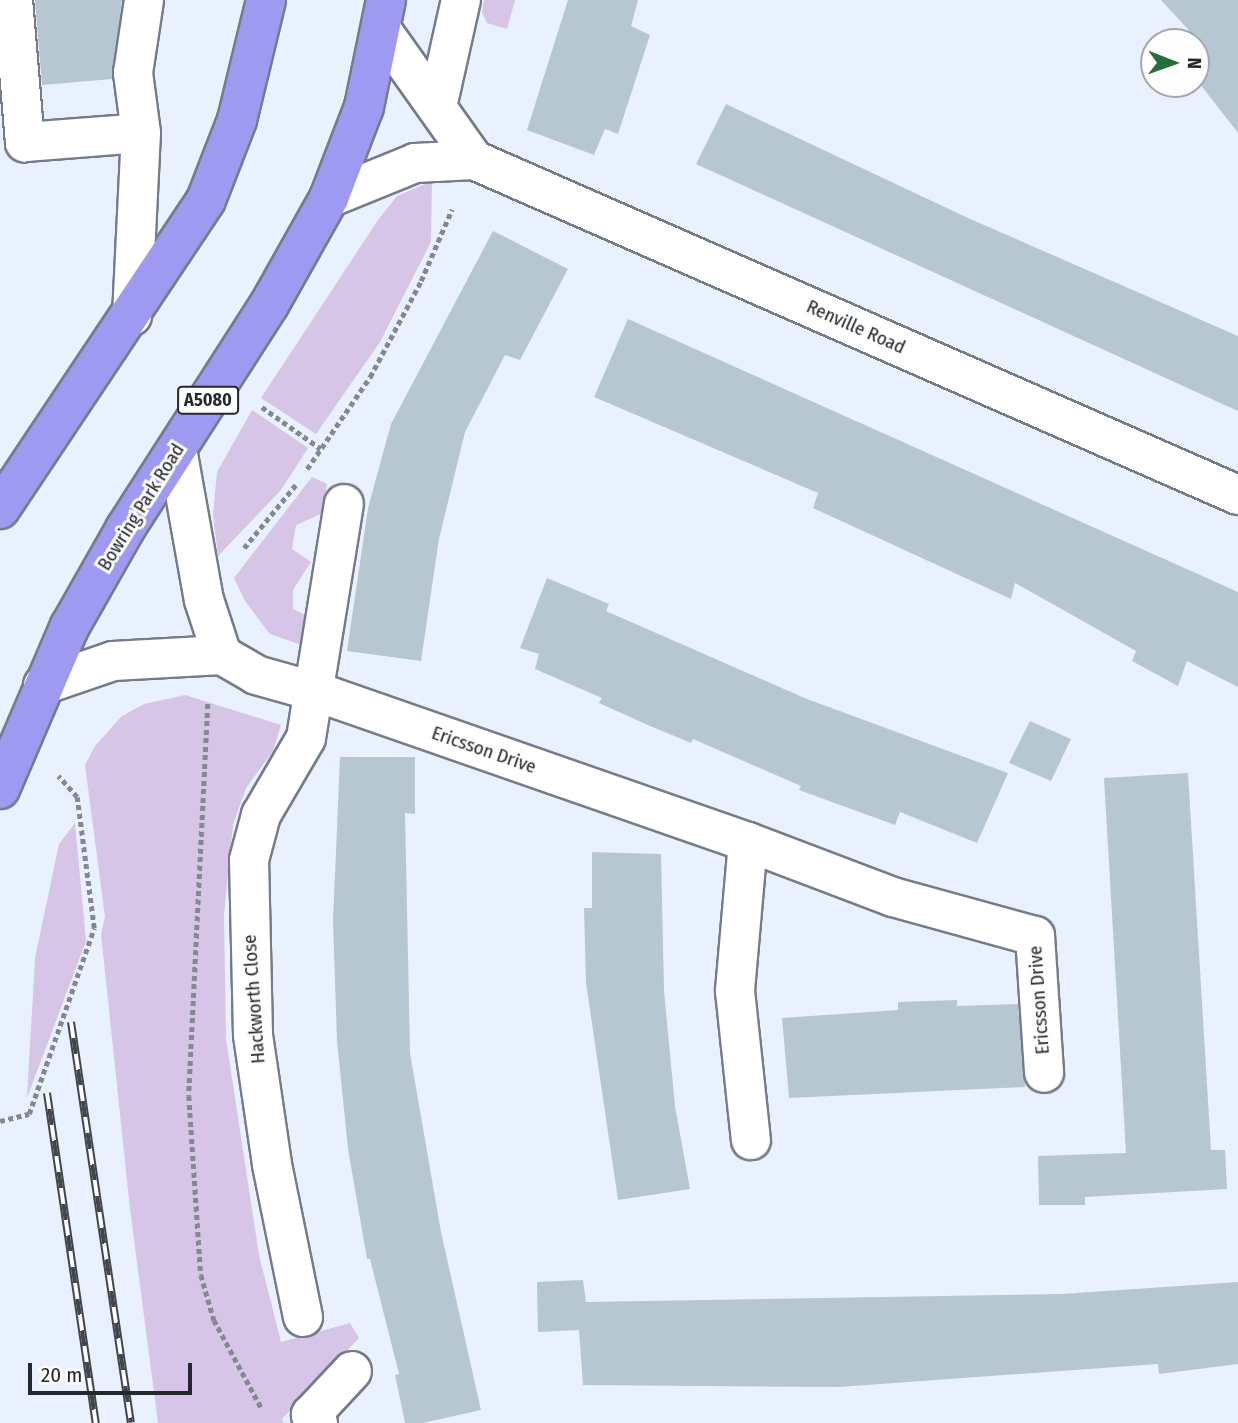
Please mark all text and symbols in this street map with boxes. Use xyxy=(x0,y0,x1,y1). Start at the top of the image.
north arrow xyxy=(1140,28,1210,98)
text: N xyxy=(1183,57,1206,69)
street label: Renville Road xyxy=(803,295,909,359)
road number: A5080 xyxy=(176,386,240,414)
street label: Bowring Park Road xyxy=(93,439,189,575)
street label: Ericsson Drive xyxy=(429,721,539,779)
street label: Hackworth Close xyxy=(238,934,270,1064)
street label: Ericsson Drive xyxy=(1024,945,1054,1055)
scale bar xyxy=(32,1350,196,1394)
text: 20 m xyxy=(41,1362,82,1388)

